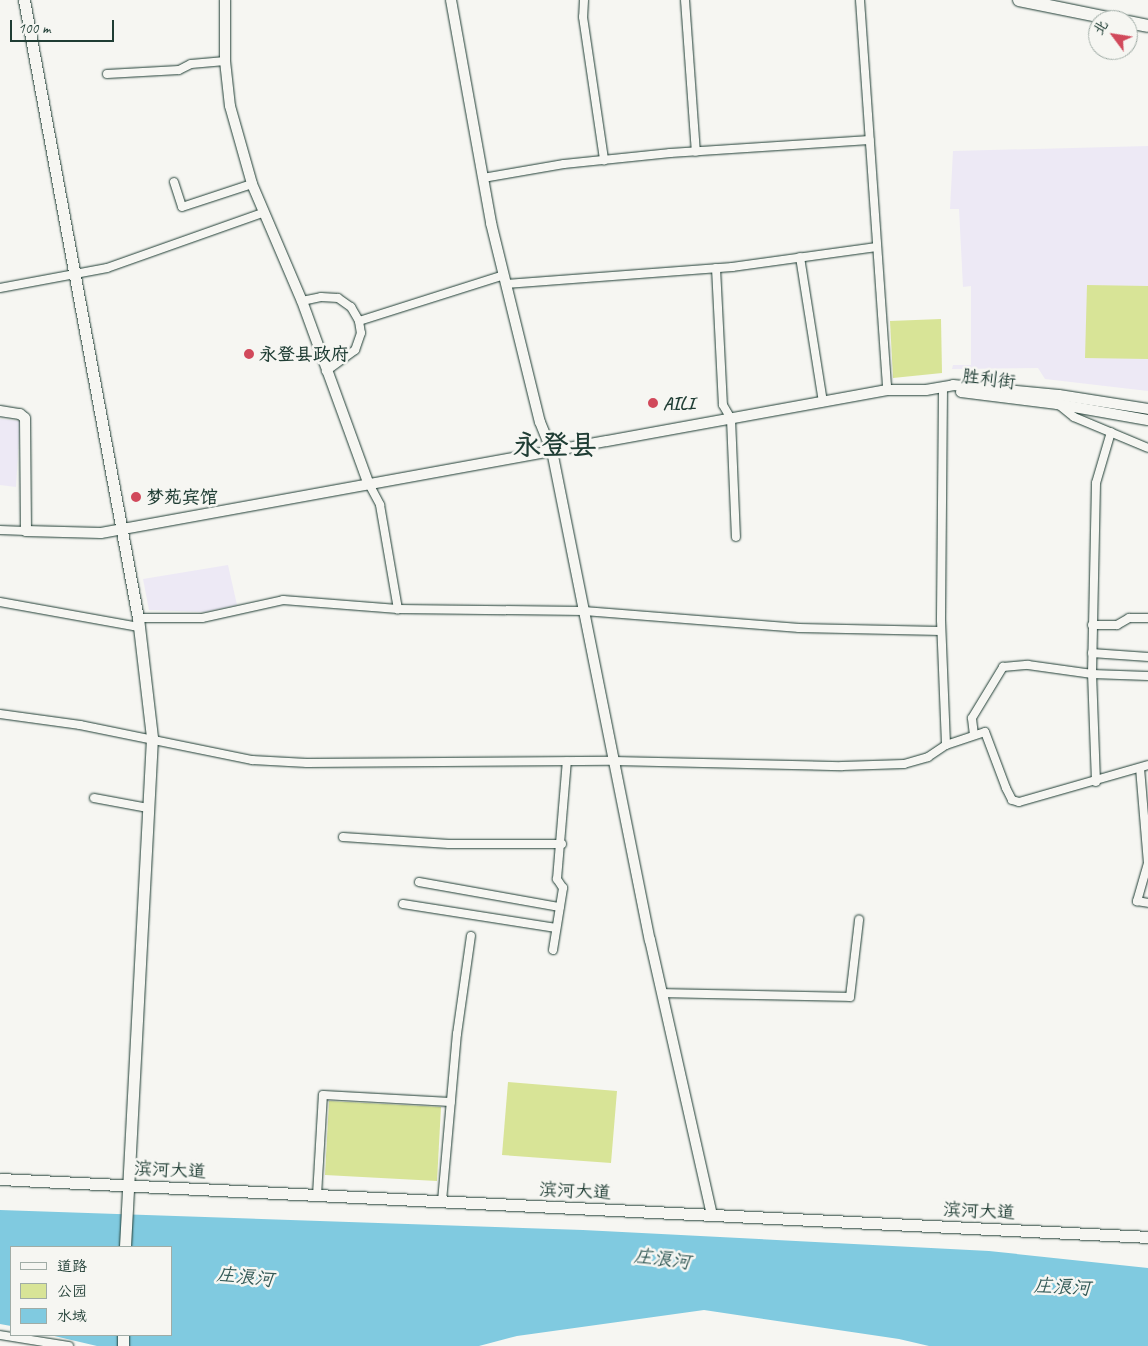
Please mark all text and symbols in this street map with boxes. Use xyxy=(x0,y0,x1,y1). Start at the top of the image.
scale bar xyxy=(12,10,116,42)
north arrow xyxy=(1088,10,1138,60)
text: 北 xyxy=(1090,17,1111,38)
text: 100 m xyxy=(18,19,50,38)
place label: 永登县政府 xyxy=(259,343,349,365)
marker: 永登县政府 xyxy=(243,348,255,360)
street label: 胜利街 xyxy=(961,365,1017,393)
place label: AILI xyxy=(663,392,695,414)
marker: AILI xyxy=(647,397,659,409)
district label: 永登县 xyxy=(513,428,597,462)
place label: 梦苑宾馆 xyxy=(146,486,218,508)
marker: 梦苑宾馆 xyxy=(130,491,142,503)
street label: 滨河大道 xyxy=(133,1157,207,1183)
street label: 滨河大道 xyxy=(538,1178,612,1204)
street label: 滨河大道 xyxy=(942,1198,1016,1224)
water label: 庄浪河 xyxy=(632,1245,692,1275)
legend xyxy=(10,1246,172,1336)
text: 道路 xyxy=(57,1257,87,1276)
water label: 庄浪河 xyxy=(215,1264,275,1292)
water label: 庄浪河 xyxy=(1033,1275,1091,1301)
text: 公园 xyxy=(57,1282,87,1301)
text: 水域 xyxy=(57,1307,87,1326)

